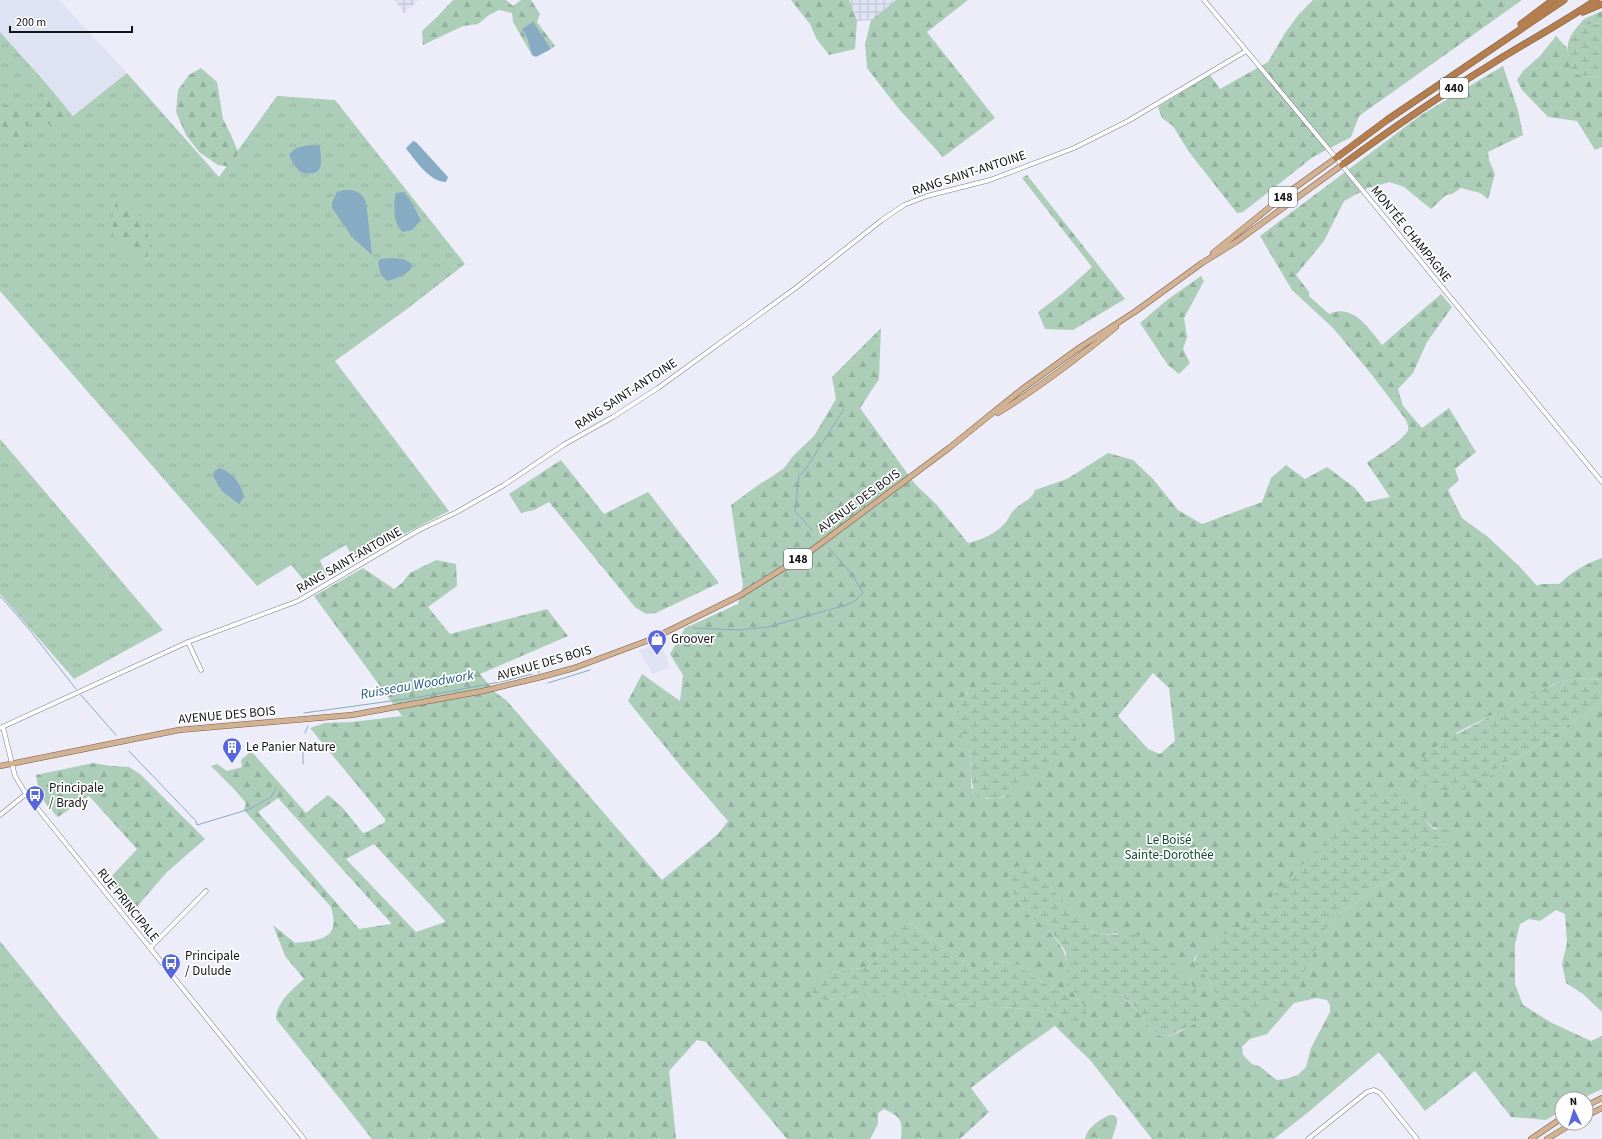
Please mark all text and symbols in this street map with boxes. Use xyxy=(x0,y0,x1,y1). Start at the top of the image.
scale bar xyxy=(10,8,132,34)
text: 200 m xyxy=(16,14,46,31)
road number: 440 xyxy=(1440,78,1468,98)
street label: RANG SAINT-ANTOINE xyxy=(910,146,1028,200)
street label: MONTÉE CHAMPAGNE xyxy=(1367,182,1456,286)
road number: 148 xyxy=(1269,187,1297,207)
street label: RANG SAINT-ANTOINE xyxy=(571,354,681,434)
street label: AVENUE DES BOIS xyxy=(814,465,904,537)
street label: RANG SAINT-ANTOINE xyxy=(293,522,405,597)
road number: 148 xyxy=(784,549,812,569)
shop icon: Groover xyxy=(646,628,668,656)
place label: Groover xyxy=(671,630,715,648)
street label: AVENUE DES BOIS xyxy=(495,641,593,685)
water label: Ruisseau Woodwork xyxy=(359,665,476,705)
street label: AVENUE DES BOIS xyxy=(178,702,277,728)
building icon: Le Panier Nature xyxy=(221,736,243,764)
place label: Le Panier Nature xyxy=(246,738,336,756)
place label: Principale / Brady xyxy=(49,779,104,812)
bus stop icon: Principale / Brady xyxy=(24,784,46,812)
park label: Le Boisé Sainte-Dorothée xyxy=(1124,831,1214,864)
street label: RUE PRINCIPALE xyxy=(93,864,163,946)
place label: Principale / Dulude xyxy=(185,947,240,980)
bus stop icon: Principale / Dulude xyxy=(160,952,182,980)
north arrow xyxy=(1554,1091,1594,1131)
text: N xyxy=(1569,1094,1578,1109)

